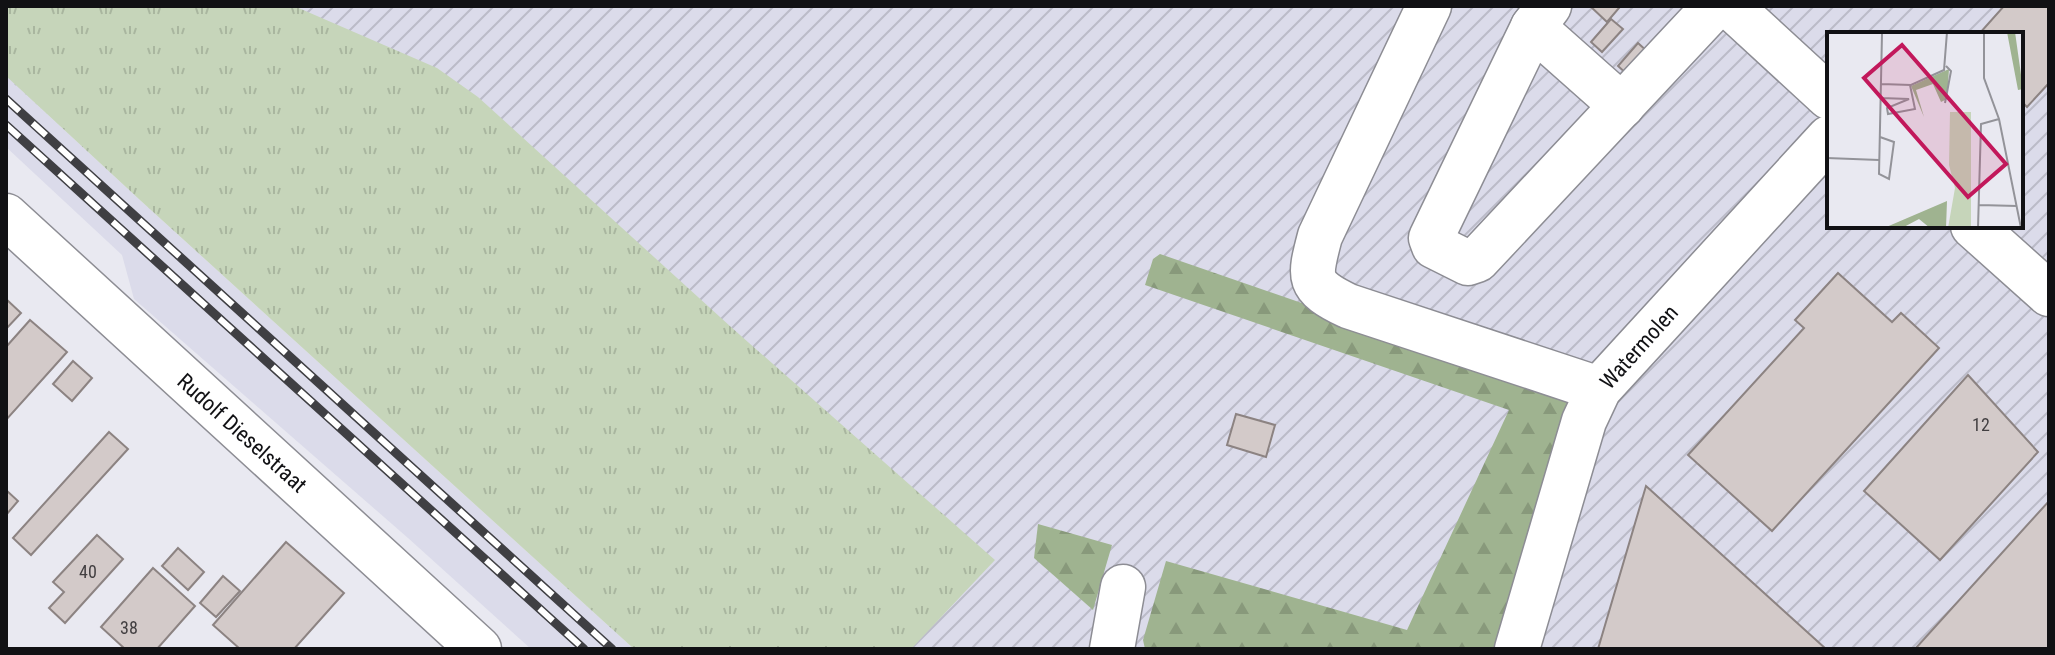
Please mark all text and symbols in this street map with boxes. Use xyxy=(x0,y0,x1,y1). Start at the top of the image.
inset map xyxy=(1827,32,2023,228)
street label: Watermolen xyxy=(1595,300,1683,394)
street label: Rudolf Dieselstraat xyxy=(172,368,312,498)
house number: 12 xyxy=(1972,414,1990,435)
house number: 40 xyxy=(79,561,97,582)
house number: 38 xyxy=(120,617,138,638)

